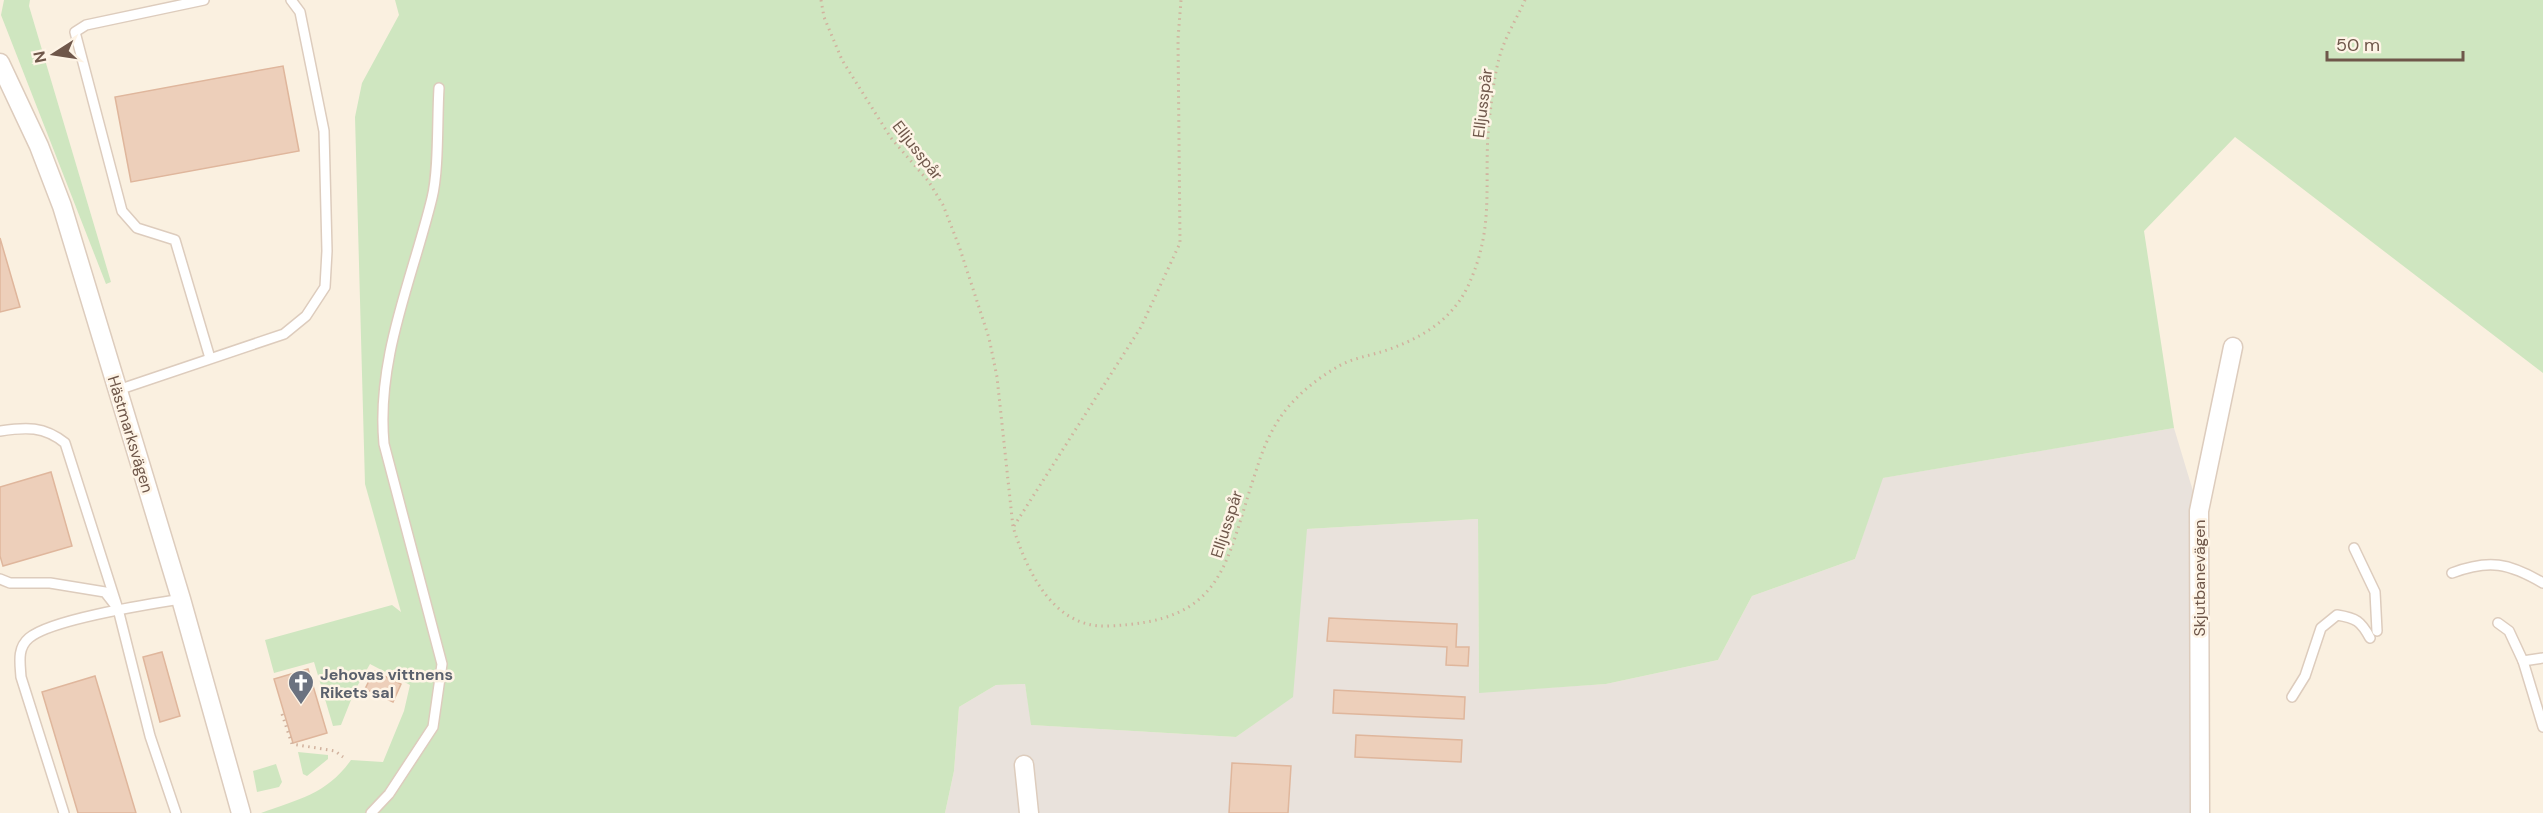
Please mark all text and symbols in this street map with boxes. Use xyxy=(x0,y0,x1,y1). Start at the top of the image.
north arrow xyxy=(24,24,84,84)
scale bar xyxy=(2327,24,2464,62)
text: 50 m xyxy=(2336,33,2380,57)
text: N xyxy=(28,49,51,65)
street label: Elljusspår xyxy=(1468,67,1497,139)
street label: Elljusspår xyxy=(888,116,947,184)
street label: Hästmarksvägen xyxy=(103,373,158,495)
street label: Elljusspår xyxy=(1206,488,1247,561)
street label: Skjutbanevägen xyxy=(2189,520,2210,636)
place label: Jehovas vittnens Rikets sal xyxy=(320,664,453,703)
church icon: Jehovas vittnens Rikets sal xyxy=(286,668,316,706)

